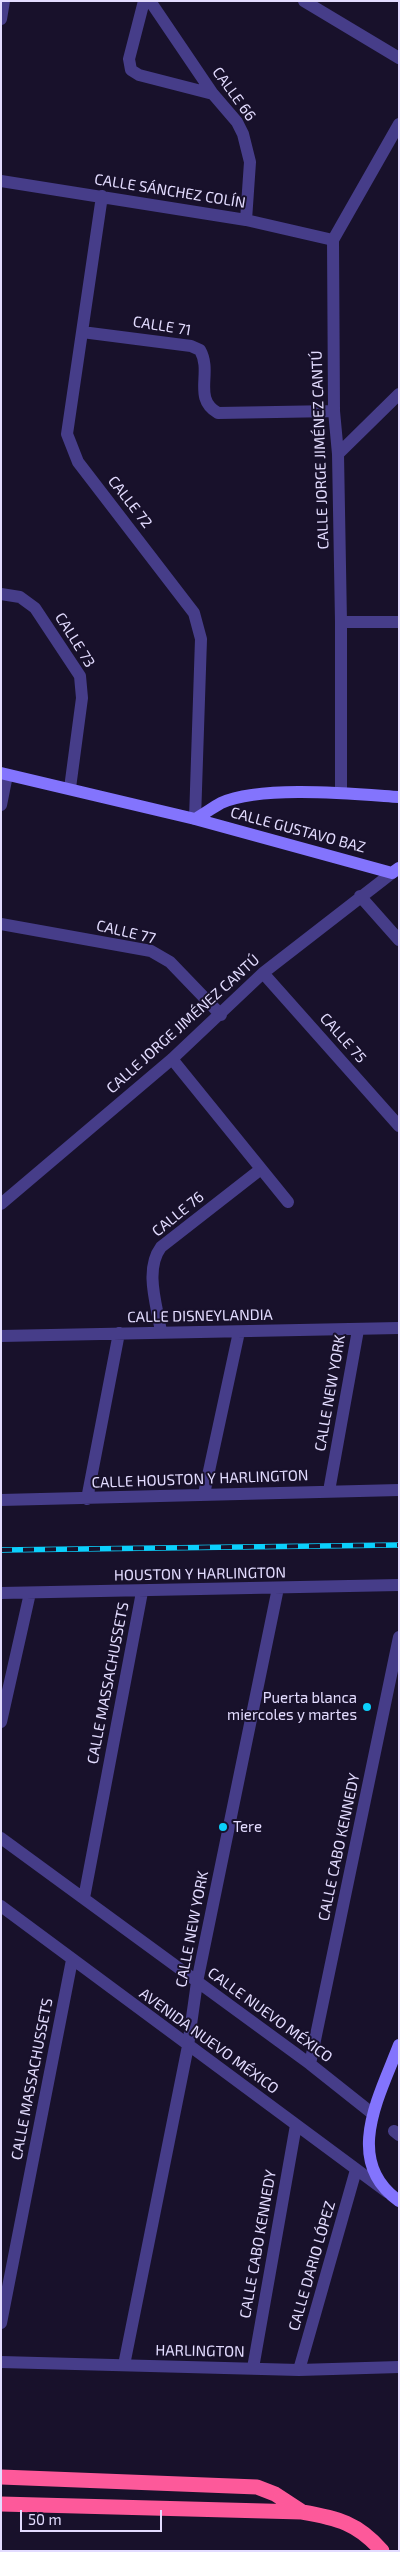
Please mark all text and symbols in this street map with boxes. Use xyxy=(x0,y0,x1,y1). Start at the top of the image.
street label: CALLE 66 xyxy=(208,64,260,124)
street label: CALLE SÁNCHEZ COLÍN xyxy=(93,170,247,212)
street label: CALLE 71 xyxy=(132,313,192,339)
street label: CALLE JORGE JIMÉNEZ CANTÚ xyxy=(308,350,332,550)
street label: CALLE 72 xyxy=(104,472,156,532)
street label: CALLE 73 xyxy=(51,609,99,671)
street label: CALLE GUSTAVO BAZ xyxy=(229,803,367,857)
street label: CALLE 77 xyxy=(95,916,157,948)
street label: CALLE JORGE JIMÉNEZ CANTÚ xyxy=(103,951,263,1097)
street label: CALLE 75 xyxy=(316,1009,370,1067)
street label: CALLE 76 xyxy=(149,1188,207,1240)
street label: CALLE DISNEYLANDIA xyxy=(127,1306,273,1326)
street label: CALLE NEW YORK xyxy=(311,1333,349,1453)
street label: CALLE HOUSTON Y HARLINGTON xyxy=(91,1466,309,1492)
street label: HOUSTON Y HARLINGTON xyxy=(114,1563,286,1585)
street label: CALLE MASSACHUSSETS xyxy=(83,1601,133,1765)
place label: Puerta blanca miercoles y martes xyxy=(227,1689,357,1724)
marker: Puerta blanca miercoles y martes xyxy=(361,1701,373,1713)
street label: CALLE CABO KENNEDY xyxy=(315,1771,363,1923)
place label: Tere xyxy=(233,1818,262,1836)
marker: Tere xyxy=(217,1821,229,1833)
street label: CALLE NEW YORK xyxy=(172,1869,212,1989)
street label: CALLE NUEVO MÉXICO xyxy=(204,1964,336,2066)
street label: AVENIDA NUEVO MÉXICO xyxy=(136,1984,282,2098)
street label: CALLE MASSACHUSSETS xyxy=(7,1997,57,2161)
street label: CALLE CABO KENNEDY xyxy=(236,2168,280,2320)
street label: CALLE DARIO LÓPEZ xyxy=(285,2199,339,2333)
street label: HARLINGTON xyxy=(155,2341,245,2361)
scale bar xyxy=(22,2500,165,2532)
text: 50 m xyxy=(28,2510,62,2528)

